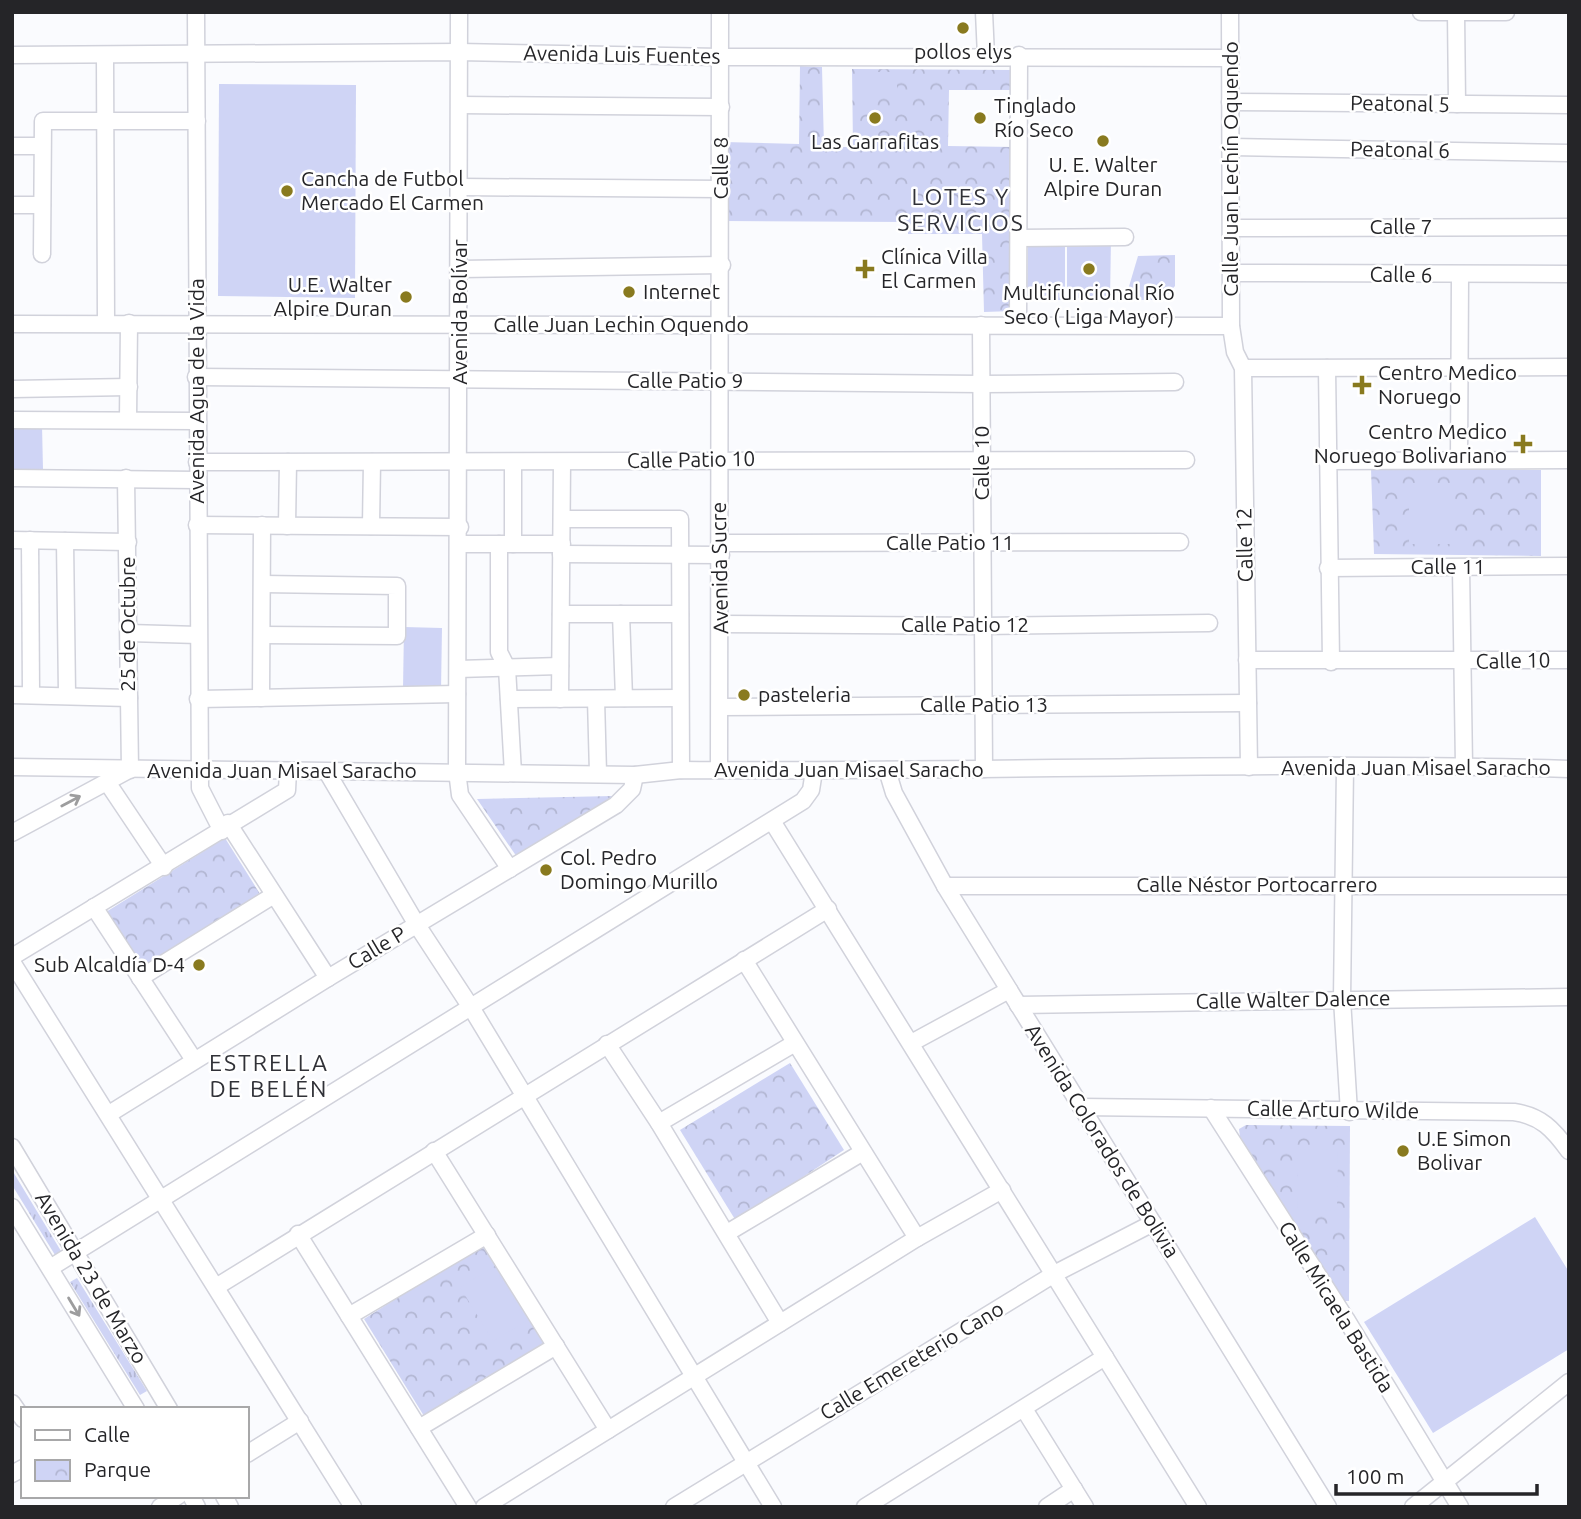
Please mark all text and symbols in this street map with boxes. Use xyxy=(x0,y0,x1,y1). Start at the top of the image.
marker: pollos elys xyxy=(955,20,971,36)
place label: pollos elys xyxy=(914,39,1012,63)
street label: Avenida Luis Fuentes xyxy=(523,40,721,68)
street label: Calle Juan Lechín Oquendo xyxy=(1218,41,1242,297)
street label: Peatonal 5 xyxy=(1350,90,1450,116)
place label: Tinglado Río Seco xyxy=(994,93,1076,141)
marker: Las Garrafitas xyxy=(867,110,883,126)
marker: Tinglado Río Seco xyxy=(972,110,988,126)
place label: Las Garrafitas xyxy=(811,129,939,153)
marker: U. E. Walter Alpire Duran xyxy=(1095,133,1111,149)
street label: Peatonal 6 xyxy=(1350,136,1450,162)
street label: Calle 8 xyxy=(708,137,732,199)
place label: U. E. Walter Alpire Duran xyxy=(1044,152,1162,200)
place label: Cancha de Futbol Mercado El Carmen xyxy=(301,166,484,214)
marker: Cancha de Futbol Mercado El Carmen xyxy=(279,183,295,199)
district label: LOTES Y SERVICIOS xyxy=(897,184,1025,235)
street label: Calle 7 xyxy=(1370,214,1432,238)
street label: Avenida Bolívar xyxy=(447,239,471,385)
place label: Clínica Villa El Carmen xyxy=(881,244,988,292)
marker: Clínica Villa El Carmen xyxy=(855,259,875,279)
marker: Multifuncional Río Seco ( Liga Mayor) xyxy=(1081,261,1097,277)
street label: Calle 6 xyxy=(1369,261,1433,287)
place label: U.E. Walter Alpire Duran xyxy=(274,272,392,320)
street label: Avenida Agua de la Vida xyxy=(184,278,208,504)
place label: Internet xyxy=(643,279,720,303)
place label: Multifuncional Río Seco ( Liga Mayor) xyxy=(1003,280,1175,328)
marker: Internet xyxy=(621,284,637,300)
marker: U.E. Walter Alpire Duran xyxy=(398,289,414,305)
street label: Calle Juan Lechin Oquendo xyxy=(493,312,749,336)
place label: Centro Medico Noruego xyxy=(1378,360,1517,408)
street label: Calle Patio 9 xyxy=(627,368,743,392)
marker: Centro Medico Noruego xyxy=(1352,375,1372,395)
place label: Centro Medico Noruego Bolivariano xyxy=(1314,419,1507,467)
street label: Calle 10 xyxy=(969,426,993,500)
marker: Centro Medico Noruego Bolivariano xyxy=(1513,434,1533,454)
street label: Calle Patio 10 xyxy=(627,446,755,472)
street label: Avenida Sucre xyxy=(706,502,732,634)
street label: Calle 12 xyxy=(1231,507,1257,583)
street label: Calle Patio 11 xyxy=(886,530,1014,554)
street label: Calle 11 xyxy=(1411,554,1485,578)
street label: 25 de Octubre xyxy=(115,556,139,692)
street label: Calle Patio 12 xyxy=(901,612,1029,636)
street label: Calle 10 xyxy=(1475,647,1551,673)
place label: pasteleria xyxy=(758,682,851,706)
marker: pasteleria xyxy=(736,687,752,703)
street label: Calle Patio 13 xyxy=(920,692,1048,716)
street label: Avenida Juan Misael Saracho xyxy=(1281,755,1551,779)
street label: Avenida Juan Misael Saracho xyxy=(714,757,984,781)
street label: Avenida Juan Misael Saracho xyxy=(147,758,417,782)
one-way arrow xyxy=(60,794,81,807)
place label: Col. Pedro Domingo Murillo xyxy=(560,845,718,893)
marker: Col. Pedro Domingo Murillo xyxy=(538,862,554,878)
street label: Calle Néstor Portocarrero xyxy=(1136,872,1378,896)
street label: Calle P xyxy=(343,920,410,974)
place label: Sub Alcaldía D-4 xyxy=(34,952,185,976)
marker: Sub Alcaldía D-4 xyxy=(191,957,207,973)
street label: Calle Walter Dalence xyxy=(1195,985,1391,1013)
street label: Avenida Colorados de Bolivia xyxy=(1021,1019,1185,1262)
district label: ESTRELLA DE BELÉN xyxy=(209,1050,329,1101)
street label: Calle Arturo Wilde xyxy=(1247,1095,1419,1123)
place label: U.E Simon Bolivar xyxy=(1417,1126,1511,1174)
marker: U.E Simon Bolivar xyxy=(1395,1143,1411,1159)
street label: Avenida 23 de Marzo xyxy=(31,1187,153,1368)
street label: Calle Micaela Bastida xyxy=(1274,1216,1399,1397)
one-way arrow xyxy=(67,1296,81,1316)
street label: Calle Emereterio Cano xyxy=(815,1296,1008,1425)
legend xyxy=(21,1407,248,1498)
text: Calle xyxy=(84,1422,130,1446)
scale bar xyxy=(1336,1452,1537,1496)
text: Parque xyxy=(84,1457,151,1481)
text: 100 m xyxy=(1346,1464,1404,1488)

